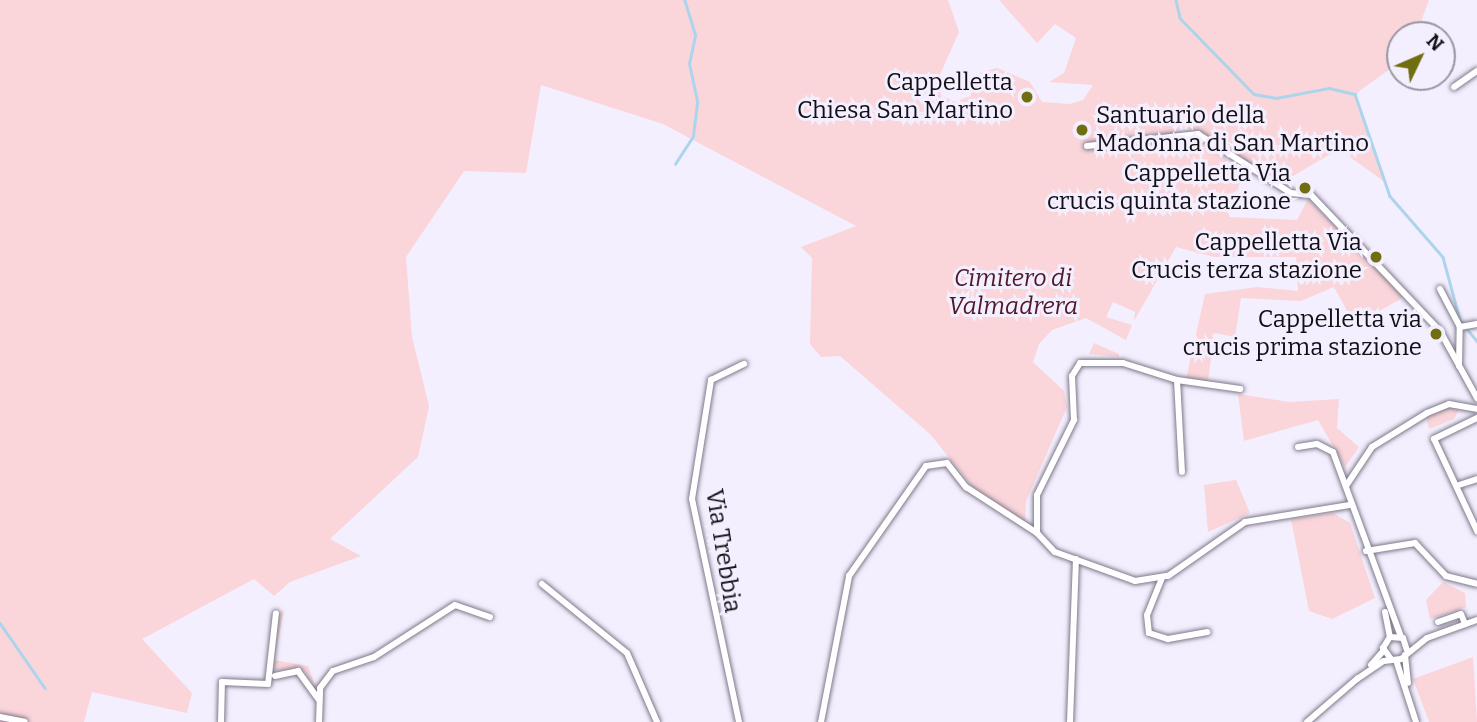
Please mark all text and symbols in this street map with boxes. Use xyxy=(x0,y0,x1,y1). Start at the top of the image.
north arrow xyxy=(1386,21,1456,91)
text: N xyxy=(1422,29,1448,56)
place label: Cappelletta Chiesa San Martino xyxy=(797,69,1013,125)
marker: Cappelletta Chiesa San Martino xyxy=(1019,89,1035,105)
place label: Santuario della Madonna di San Martino xyxy=(1096,102,1369,158)
marker: Santuario della Madonna di San Martino xyxy=(1074,122,1090,138)
place label: Cappelletta Via crucis quinta stazione xyxy=(1047,160,1291,216)
marker: Cappelletta Via crucis quinta stazione xyxy=(1297,180,1313,196)
place label: Cappelletta Via Crucis terza stazione xyxy=(1131,229,1362,285)
marker: Cappelletta Via Crucis terza stazione xyxy=(1368,249,1384,265)
park label: Cimitero di Valmadrera xyxy=(948,265,1078,321)
place label: Cappelletta via crucis prima stazione xyxy=(1183,306,1422,362)
marker: Cappelletta via crucis prima stazione xyxy=(1428,326,1444,342)
street label: Via Trebbia xyxy=(699,487,747,615)

